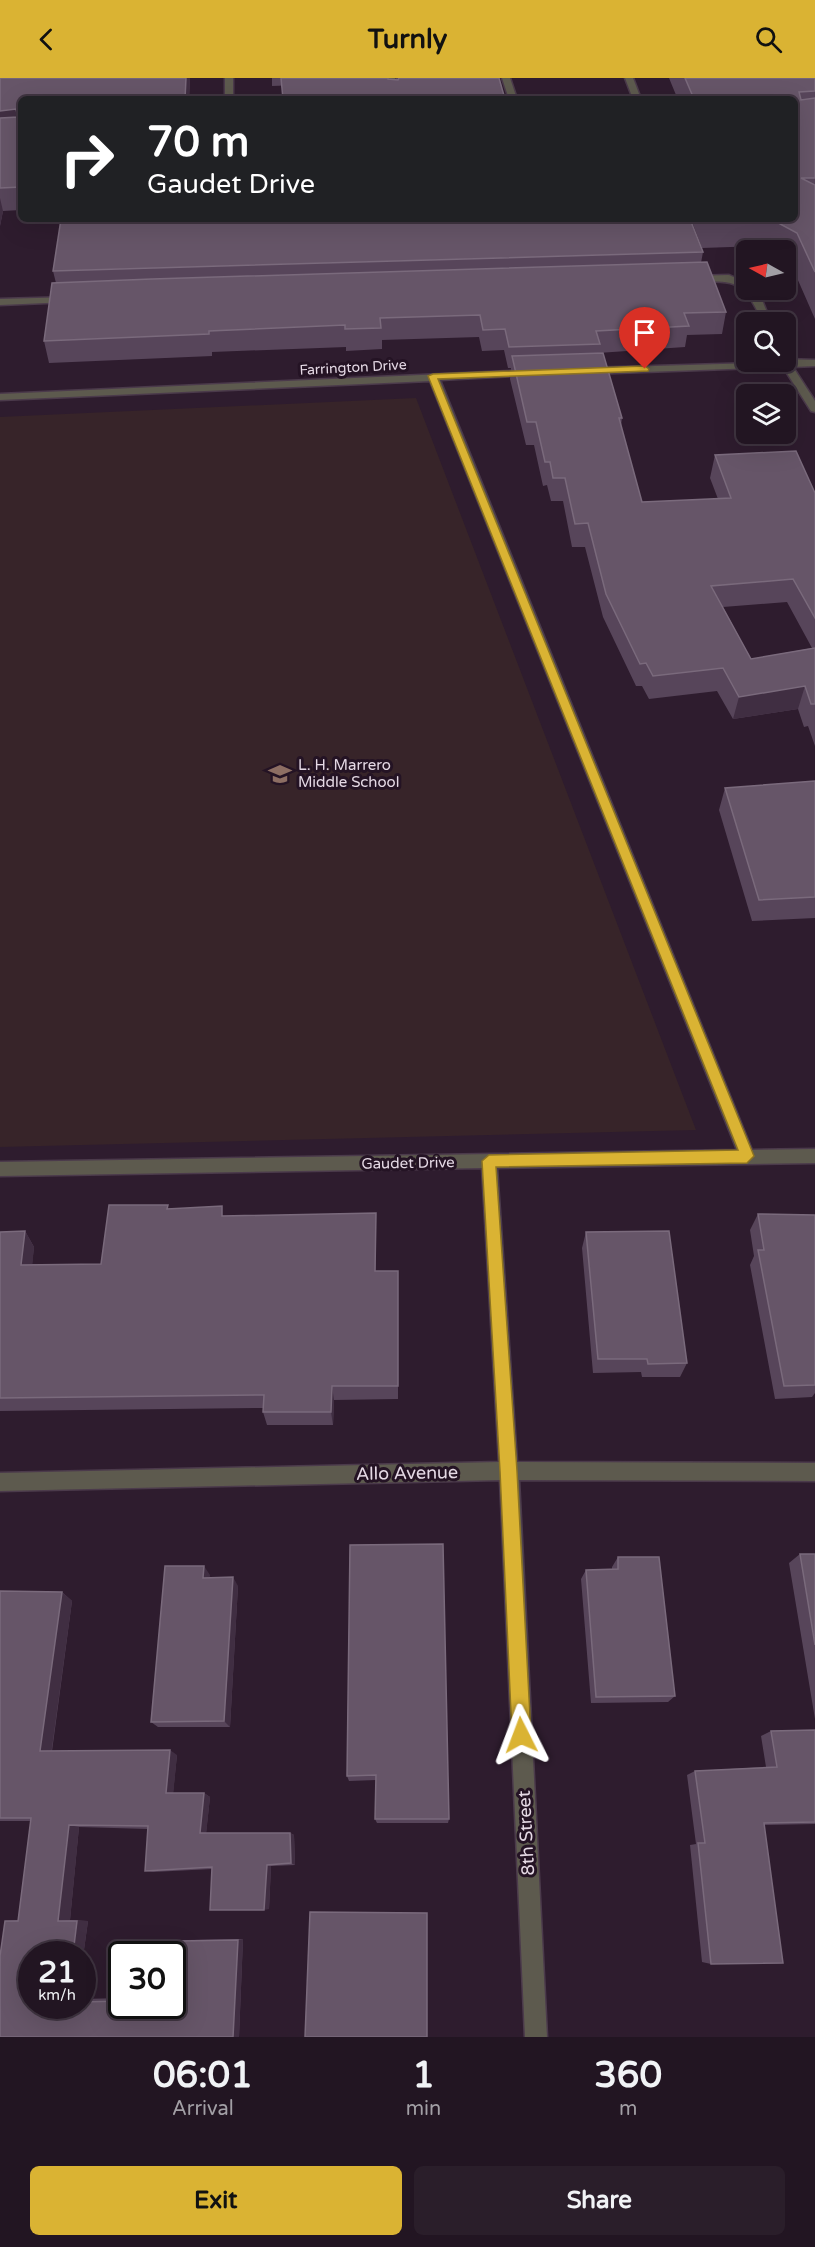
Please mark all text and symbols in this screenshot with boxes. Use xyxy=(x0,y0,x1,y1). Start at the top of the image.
icon: back xyxy=(30,23,63,56)
text: Turnly xyxy=(368,23,447,56)
icon: search xyxy=(752,23,785,56)
text: 70 m xyxy=(147,117,249,168)
icon: right xyxy=(48,120,126,198)
text: Gaudet Drive xyxy=(147,168,315,201)
north arrow xyxy=(736,240,796,300)
map controls xyxy=(736,240,796,444)
pin xyxy=(619,307,670,369)
button: search xyxy=(736,312,796,372)
icon: arrive xyxy=(628,316,661,349)
street label: Farrington Drive xyxy=(299,356,407,379)
button: layers xyxy=(736,384,796,444)
place label: L. H. Marrero Middle School xyxy=(298,756,399,791)
school or university icon: L. H. Marrero Middle School xyxy=(267,761,293,787)
street label: Gaudet Drive xyxy=(361,1153,455,1173)
street label: Allo Avenue xyxy=(356,1461,458,1485)
position arrow xyxy=(489,1703,553,1767)
street label: 8th Street xyxy=(513,1790,539,1876)
speed limit sign: 30 xyxy=(108,1941,186,2019)
text: 21 xyxy=(38,1954,76,1991)
text: km/h xyxy=(38,1986,76,2004)
text: 06:01 xyxy=(153,2054,253,2097)
text: 1 xyxy=(412,2054,435,2097)
text: 360 xyxy=(594,2054,662,2097)
text: Arrival xyxy=(172,2097,234,2121)
text: min xyxy=(406,2097,441,2121)
text: m xyxy=(619,2097,637,2121)
button: Exit xyxy=(30,2166,402,2235)
button: Share xyxy=(414,2166,785,2235)

